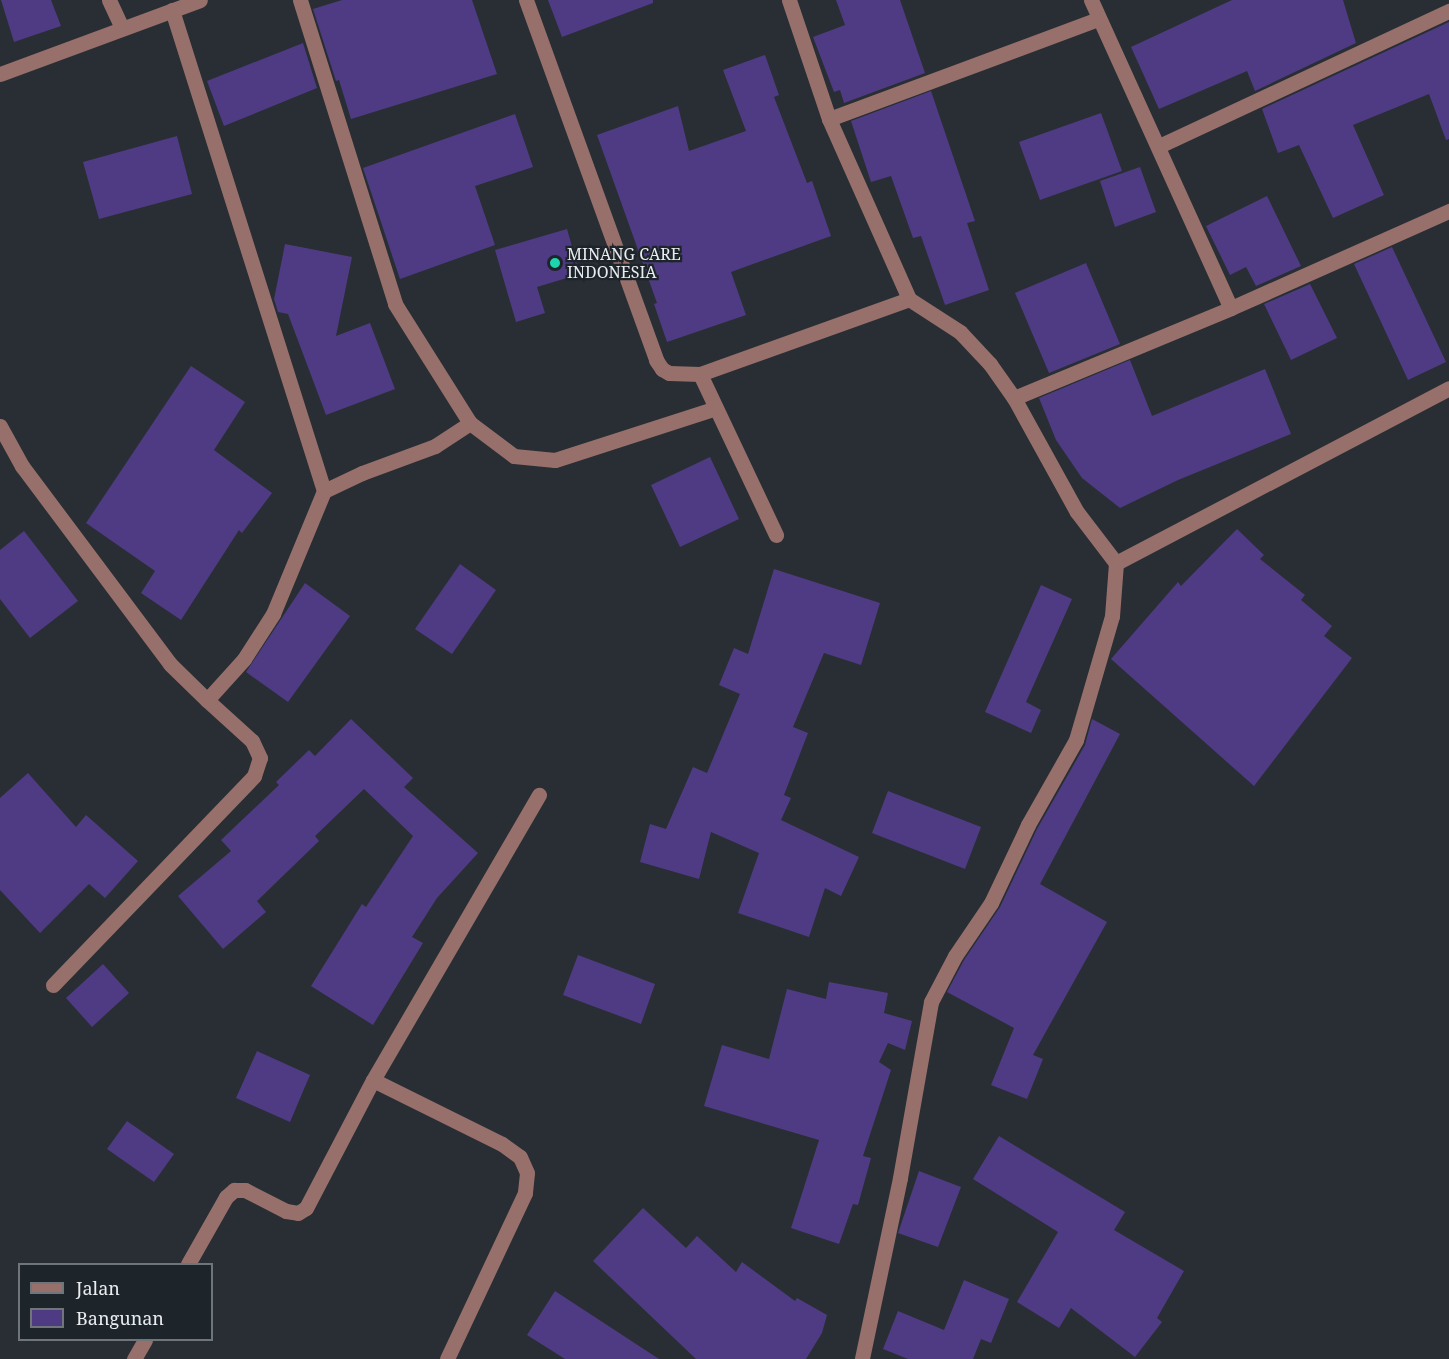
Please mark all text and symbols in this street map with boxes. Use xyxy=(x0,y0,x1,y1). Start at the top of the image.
place label: MINANG CARE INDONESIA xyxy=(567,244,681,282)
marker: MINANG CARE INDONESIA xyxy=(548,256,562,270)
legend xyxy=(18,1263,213,1341)
text: Jalan xyxy=(76,1276,120,1300)
text: Bangunan xyxy=(76,1306,164,1330)

